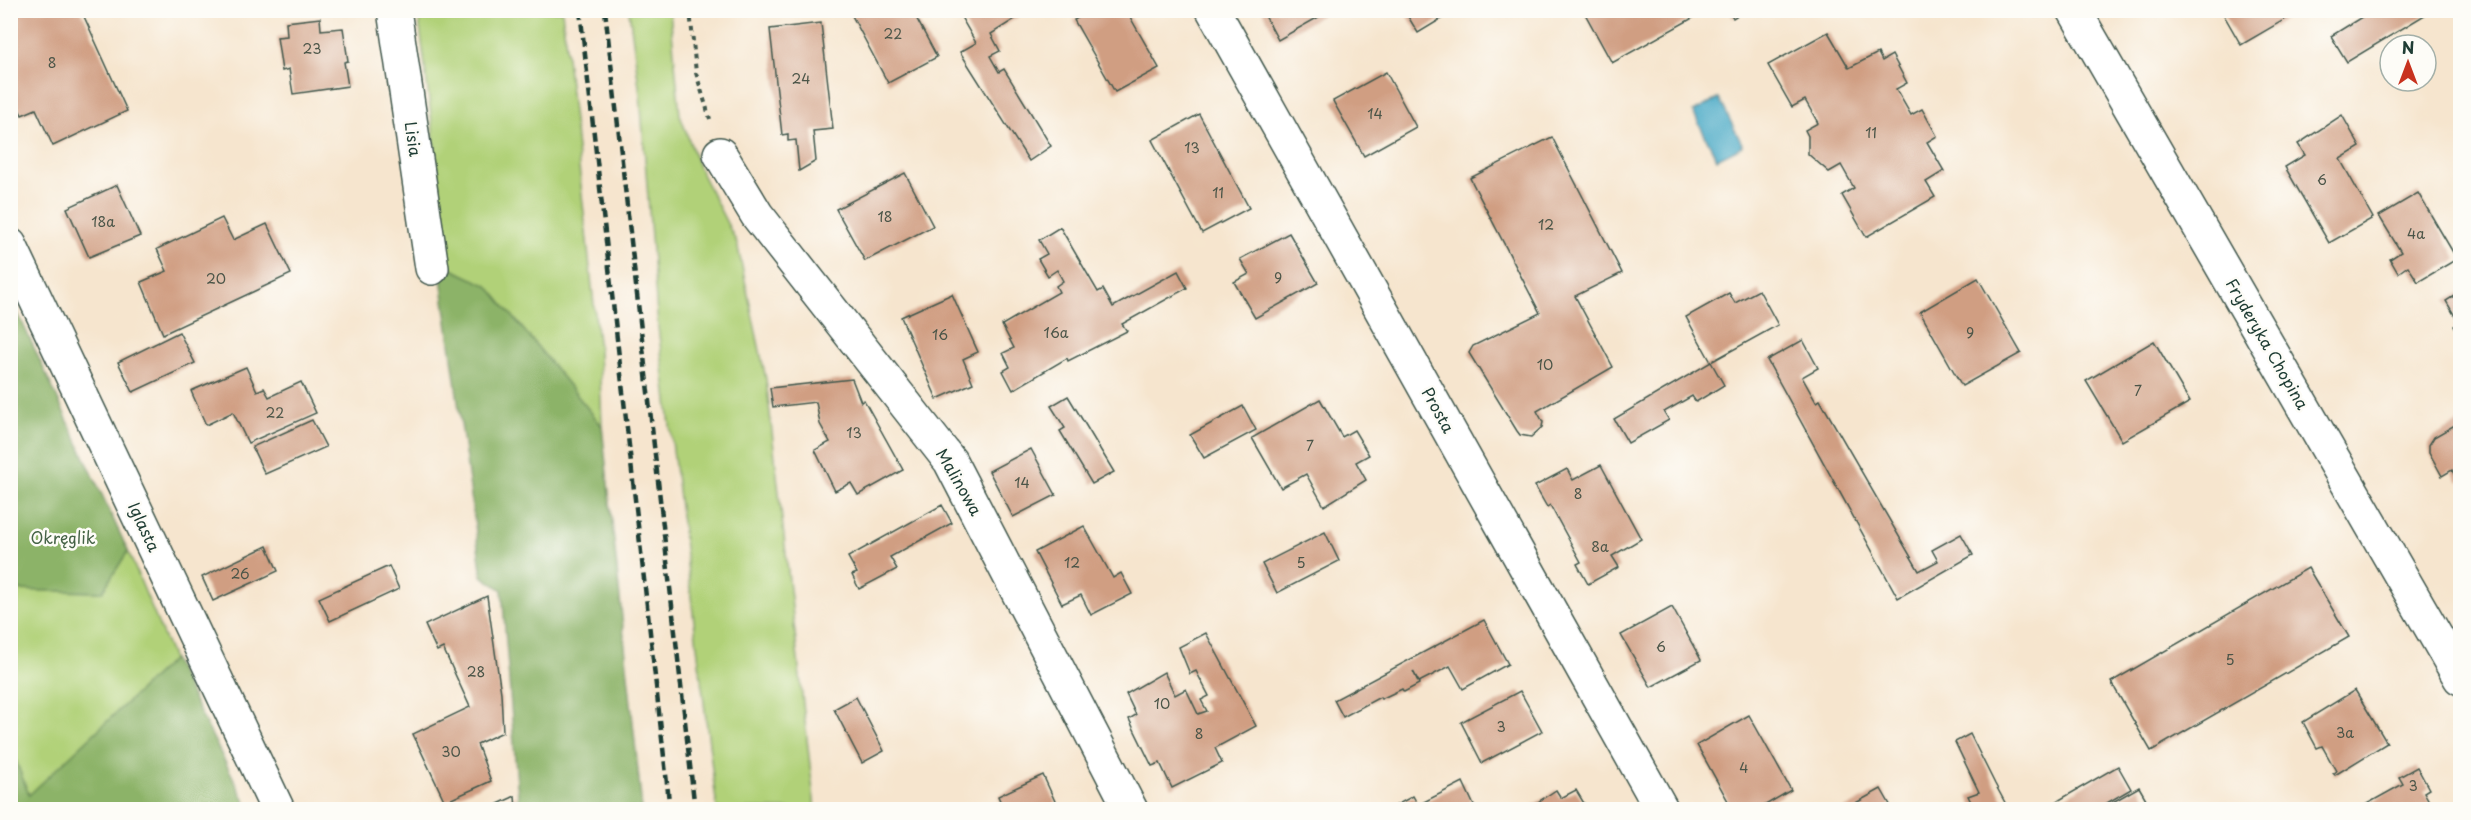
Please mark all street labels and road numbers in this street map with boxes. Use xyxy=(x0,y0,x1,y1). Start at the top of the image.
street label: Lisia xyxy=(400,120,428,158)
street label: Fryderyka Chopina xyxy=(2221,274,2315,413)
street label: Prosta xyxy=(1416,382,1461,437)
street label: Malinowa xyxy=(931,443,989,520)
street label: Iglasta xyxy=(123,498,167,555)

